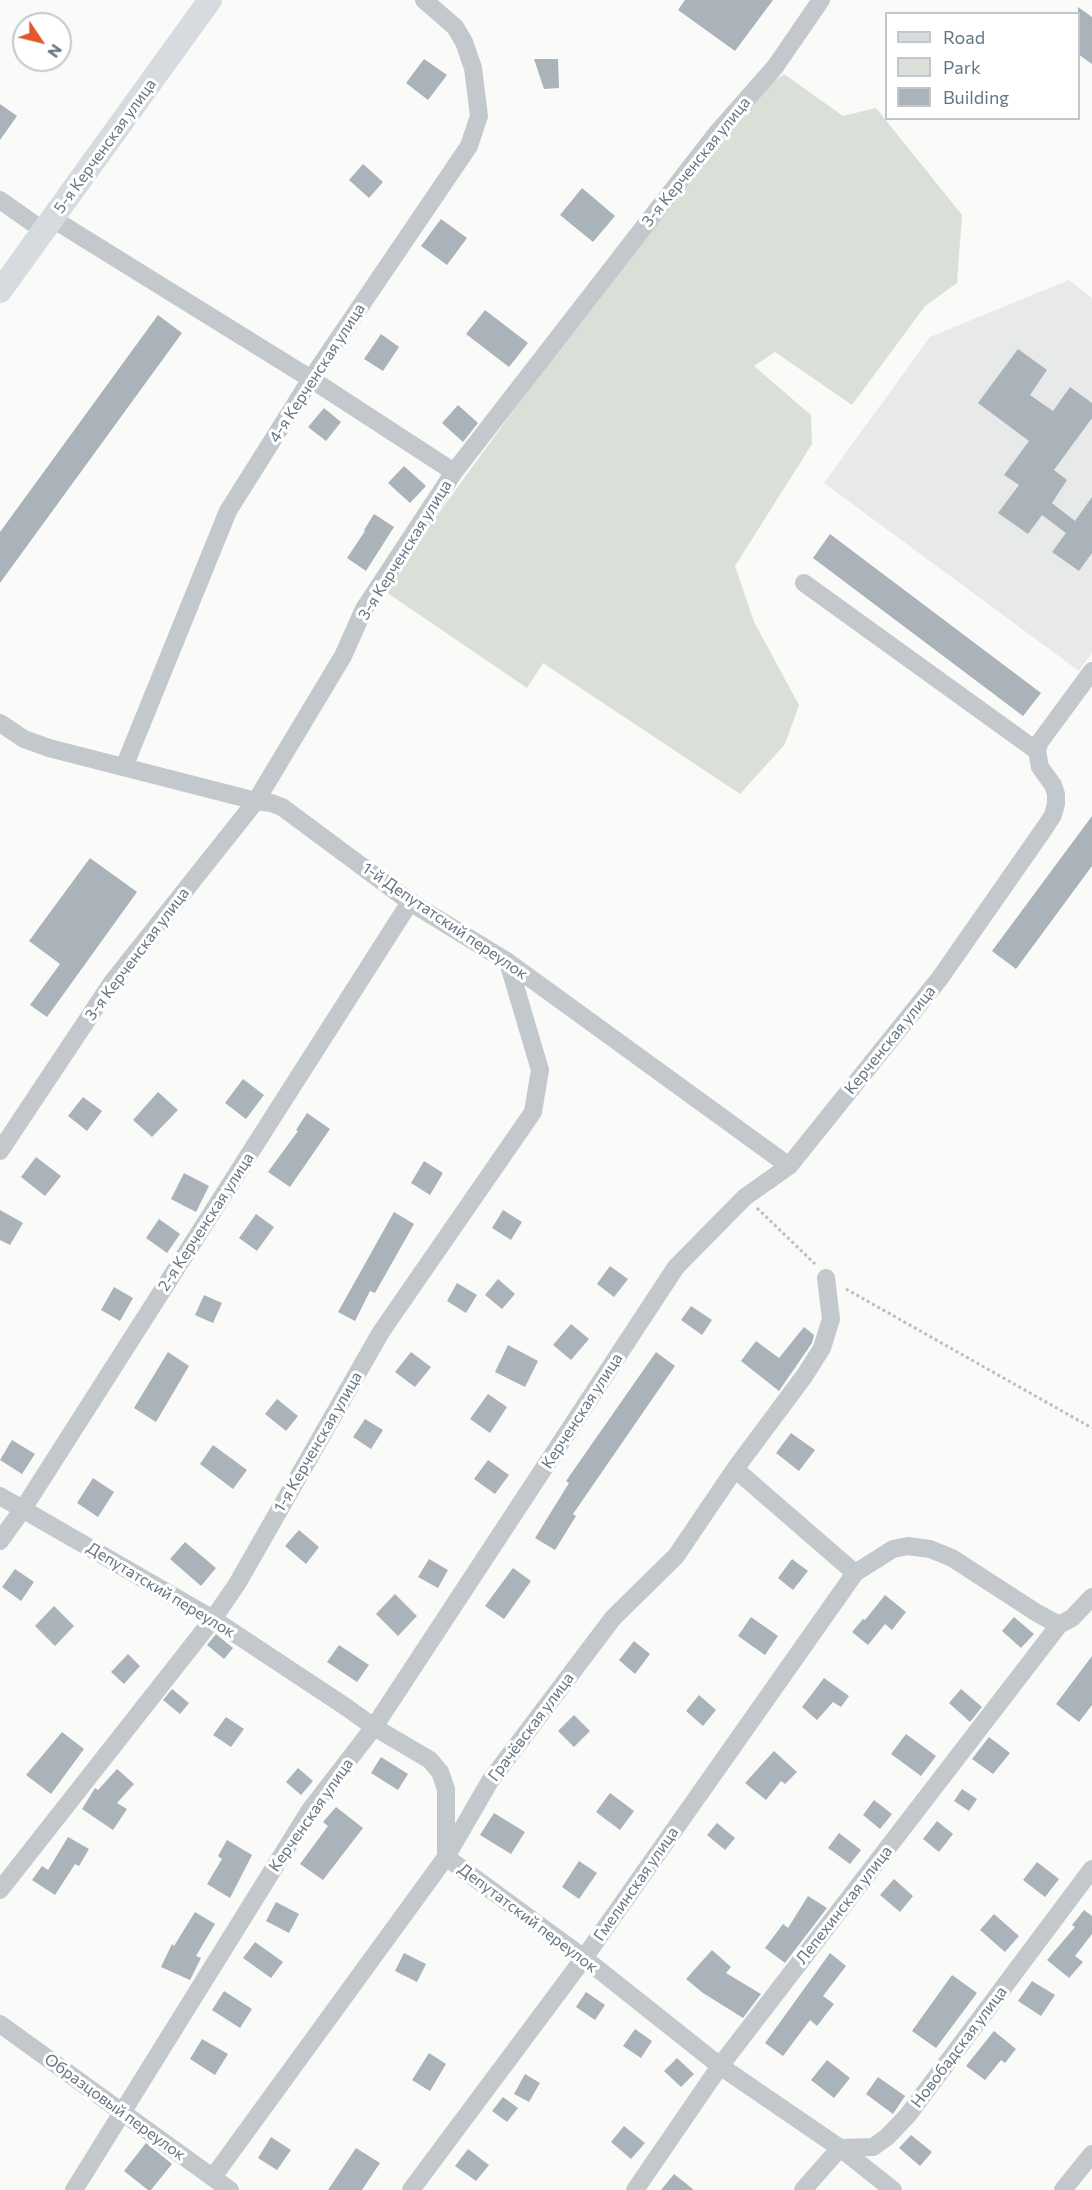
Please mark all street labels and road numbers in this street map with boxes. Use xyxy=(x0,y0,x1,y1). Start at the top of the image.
street label: 5-я Керченская улица xyxy=(50,75,160,217)
street label: 3-я Керченская улица xyxy=(638,93,754,231)
street label: 4-я Керченская улица xyxy=(265,300,369,446)
street label: 3-я Керченская улица xyxy=(354,476,456,624)
street label: 1-й Депутатский переулок xyxy=(359,858,531,984)
street label: 3-я Керченская улица xyxy=(81,884,193,1024)
street label: Керченская улица xyxy=(840,982,940,1098)
street label: 2-я Керченская улица xyxy=(154,1149,258,1295)
street label: Керченская улица xyxy=(537,1350,627,1472)
street label: 1-я Керченская улица xyxy=(270,1368,366,1516)
street label: Депутатский переулок xyxy=(83,1538,239,1642)
street label: Грачёвская улица xyxy=(484,1669,578,1785)
street label: Керченская улица xyxy=(265,1755,357,1875)
street label: Гмелинская улица xyxy=(589,1823,683,1945)
street label: Лепехинская улица xyxy=(792,1842,896,1968)
street label: Депутатский переулок xyxy=(454,1859,602,1977)
street label: Новобадская улица xyxy=(907,1983,1011,2111)
street label: Образцовый переулок xyxy=(41,2049,189,2165)

